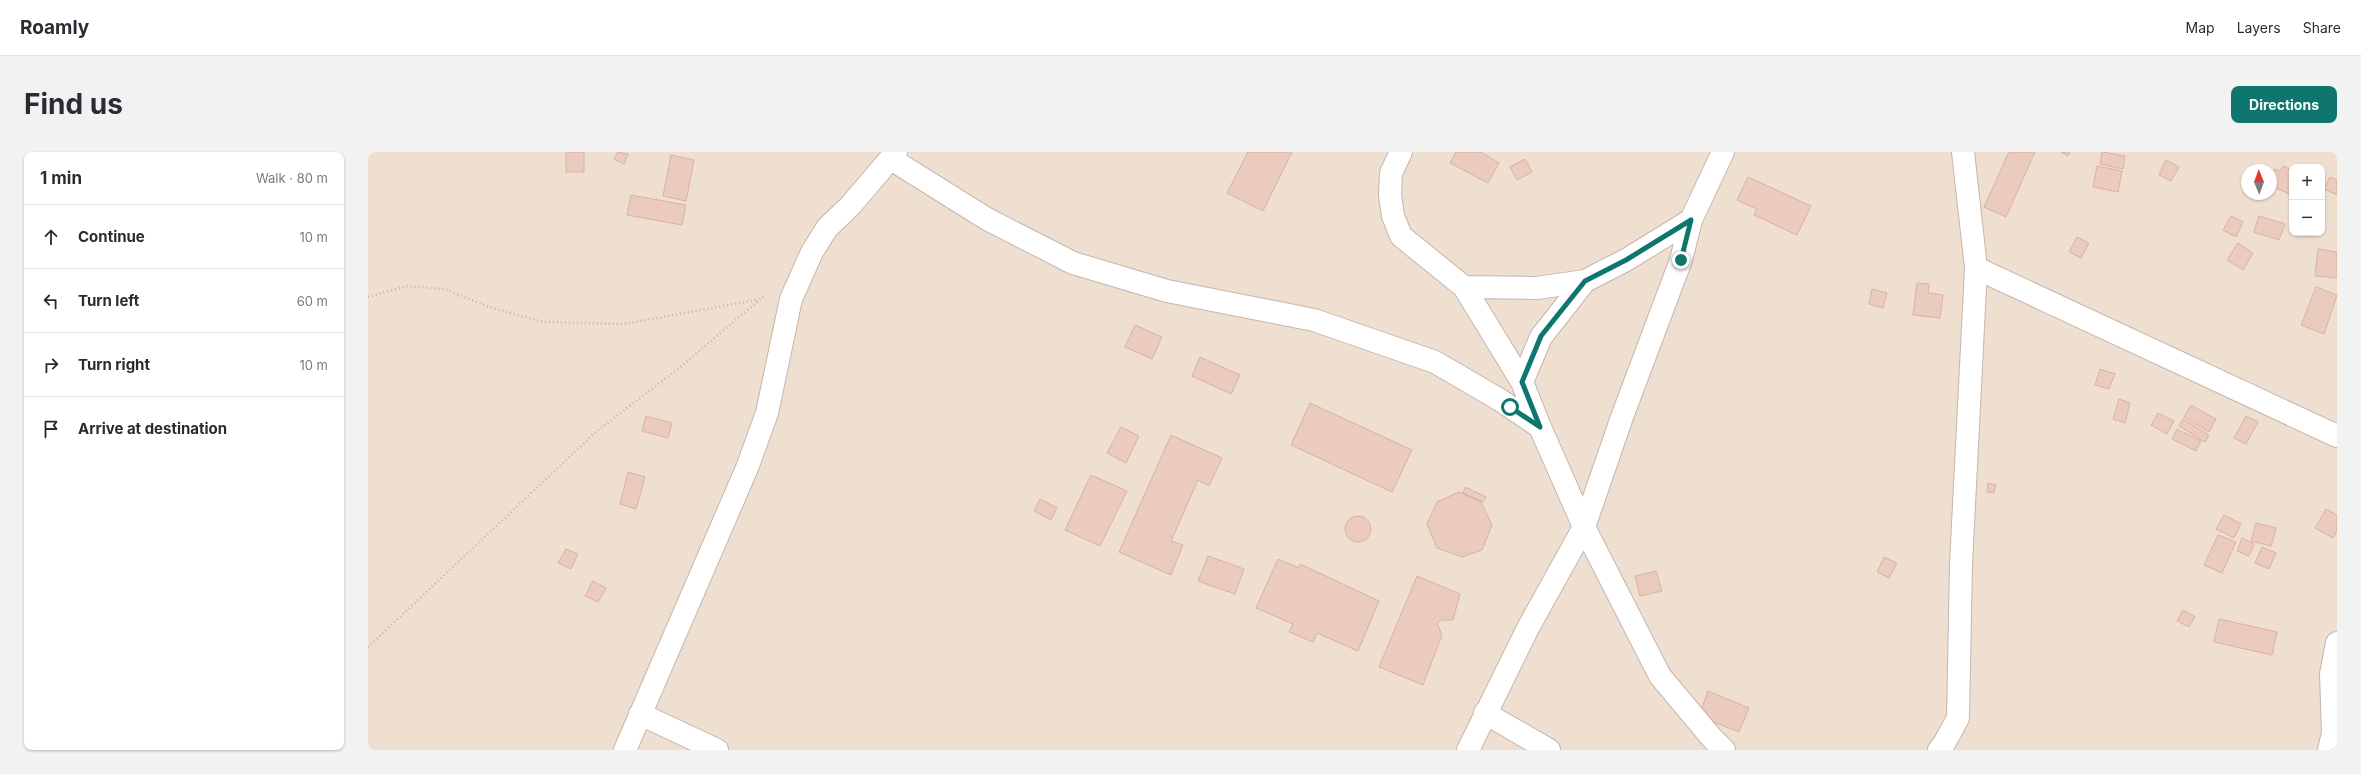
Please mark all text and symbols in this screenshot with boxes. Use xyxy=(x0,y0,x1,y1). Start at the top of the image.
text: Roamly xyxy=(20,16,89,39)
text: Map xyxy=(2186,19,2215,36)
text: Layers xyxy=(2237,19,2281,36)
text: Share xyxy=(2303,19,2341,36)
button: Directions xyxy=(2231,86,2337,123)
text: Find us xyxy=(24,87,123,121)
north arrow xyxy=(2241,164,2277,200)
map controls xyxy=(2289,164,2325,236)
button: + xyxy=(2289,164,2325,200)
text: 1 min xyxy=(40,168,82,188)
text: Walk · 80 m xyxy=(256,170,328,186)
button: − xyxy=(2289,200,2325,236)
icon: ahead xyxy=(40,226,62,248)
text: Continue xyxy=(78,227,145,246)
text: 10 m xyxy=(299,229,328,245)
route end xyxy=(1672,251,1690,269)
icon: left xyxy=(40,290,62,312)
text: Turn left xyxy=(78,291,139,310)
text: 60 m xyxy=(297,293,328,309)
icon: right xyxy=(40,354,62,376)
text: Turn right xyxy=(78,355,150,374)
text: 10 m xyxy=(299,357,328,373)
route start xyxy=(1501,398,1519,416)
icon: arrive xyxy=(40,418,62,440)
text: Arrive at destination xyxy=(78,419,227,438)

